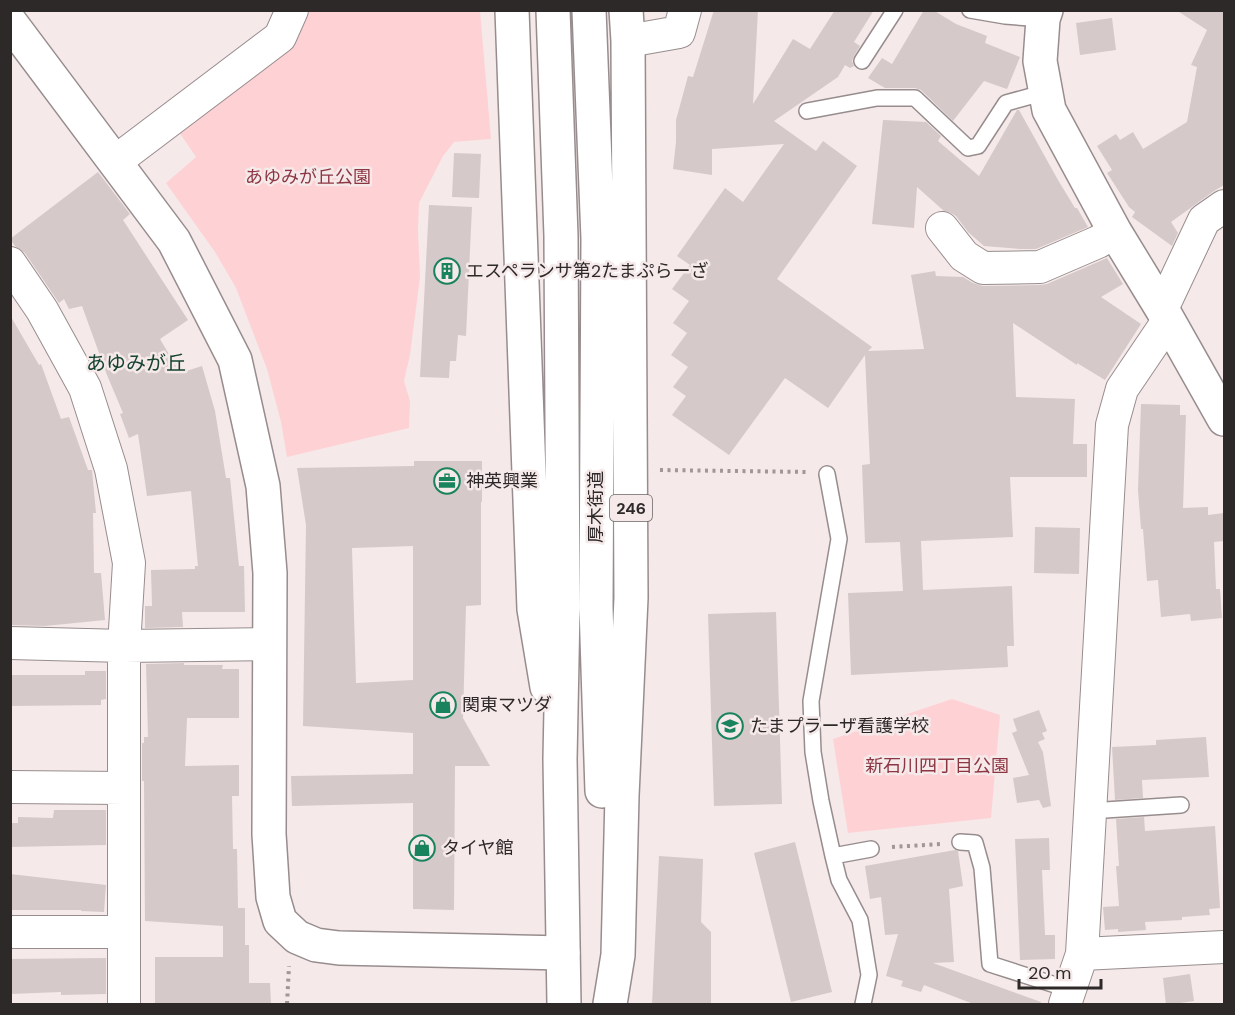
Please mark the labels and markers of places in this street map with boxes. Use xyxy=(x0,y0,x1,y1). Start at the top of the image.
building icon: エスペランサ第2たまぷらーざ xyxy=(432,256,462,286)
place label: エスペランサ第2たまぷらーざ xyxy=(466,259,709,283)
office icon: 神英興業 xyxy=(432,466,462,496)
place label: 神英興業 xyxy=(466,469,538,493)
shop icon: 関東マツダ xyxy=(428,690,458,720)
place label: 関東マツダ xyxy=(462,693,552,717)
school or university icon: たまプラーザ看護学校 xyxy=(715,711,745,741)
place label: たまプラーザ看護学校 xyxy=(750,714,929,738)
shop icon: タイヤ館 xyxy=(407,833,437,863)
place label: タイヤ館 xyxy=(442,836,513,860)

